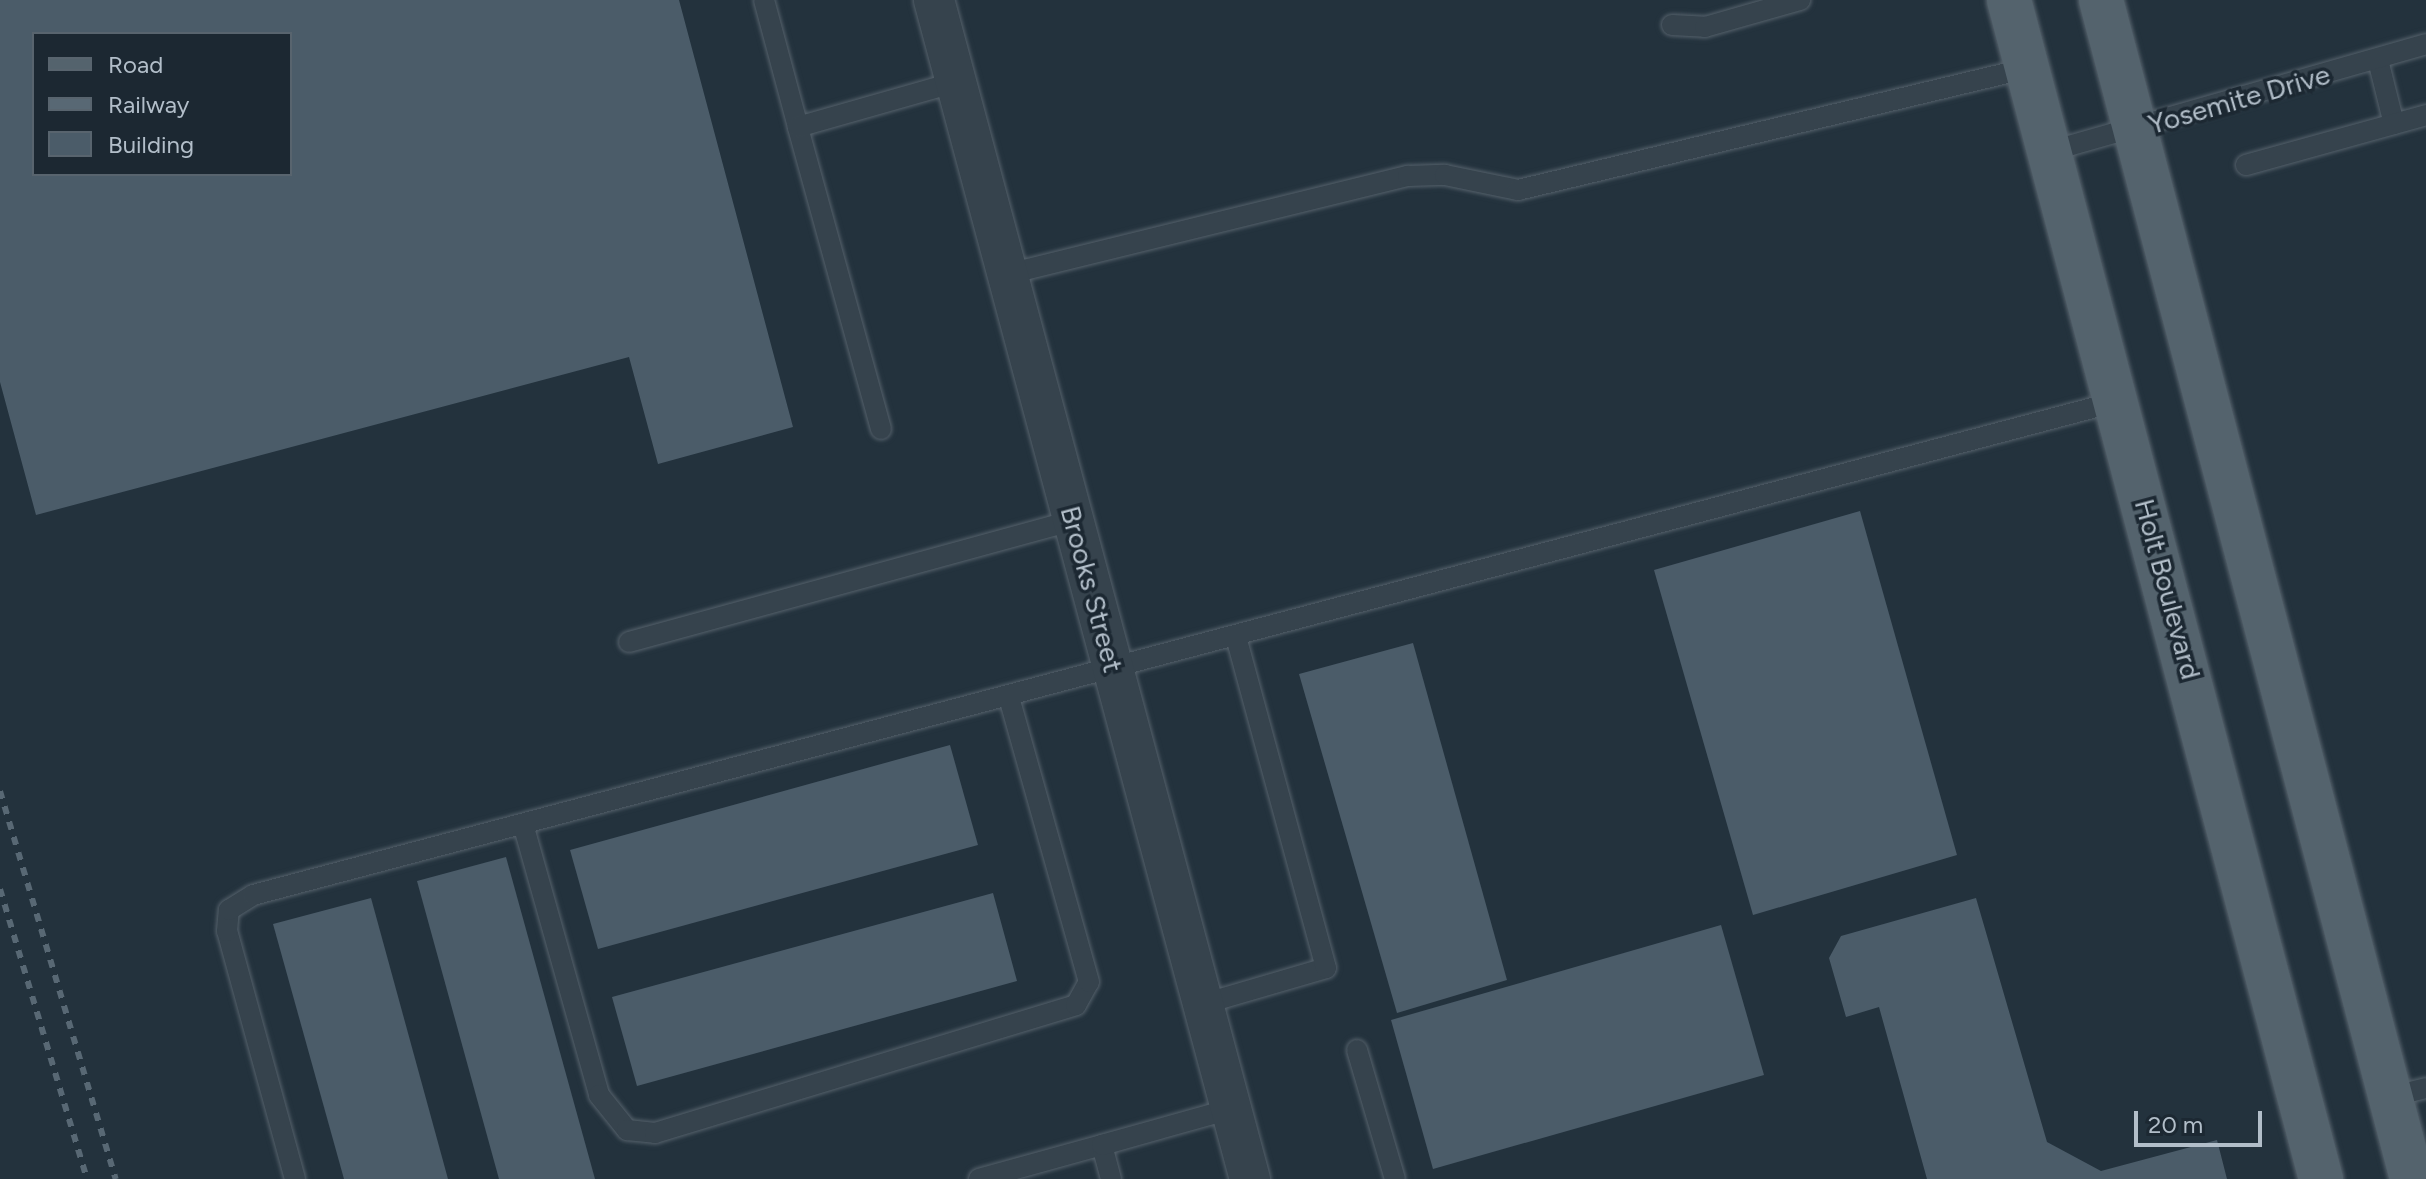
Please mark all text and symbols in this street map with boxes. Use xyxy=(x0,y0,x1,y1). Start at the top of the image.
legend xyxy=(32,32,292,176)
text: Road xyxy=(108,50,163,79)
street label: Yosemite Drive xyxy=(2144,57,2334,141)
text: Railway xyxy=(108,90,189,119)
text: Building xyxy=(108,130,194,159)
street label: Holt Boulevard xyxy=(2128,495,2208,683)
street label: Brooks Street xyxy=(1054,502,1130,676)
scale bar xyxy=(2138,1095,2266,1145)
text: 20 m xyxy=(2148,1110,2203,1139)

